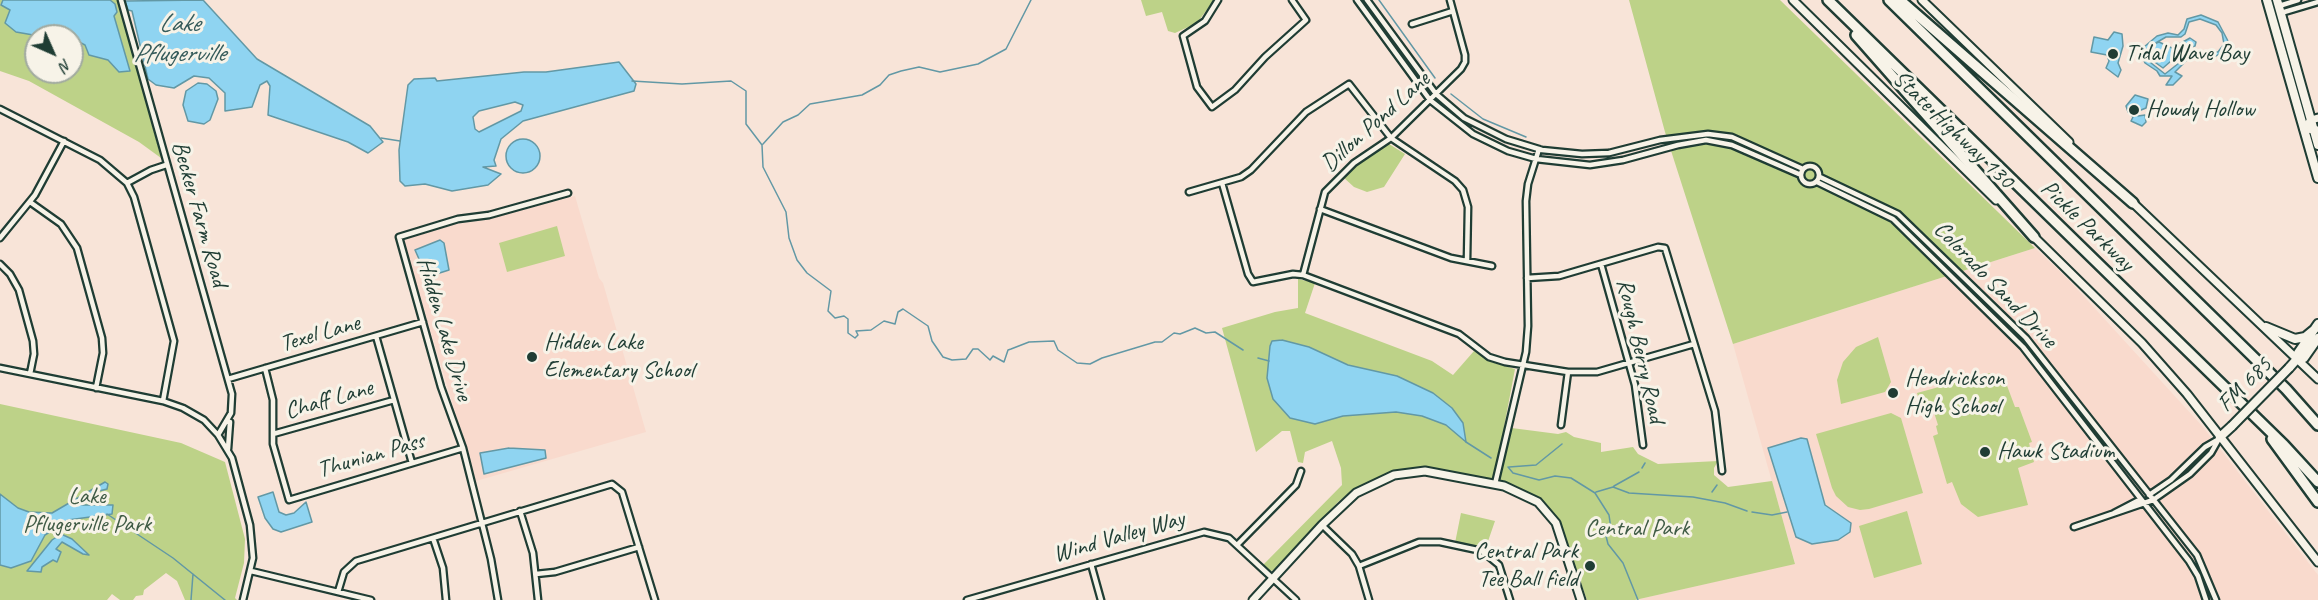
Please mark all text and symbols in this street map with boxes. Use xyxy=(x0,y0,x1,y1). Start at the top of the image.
water label: Lake Pflugerville xyxy=(133,8,225,70)
north arrow xyxy=(24,24,84,84)
place label: Tidal Wave Bay xyxy=(2125,40,2249,68)
marker: Tidal Wave Bay xyxy=(2106,47,2120,61)
text: N xyxy=(55,55,76,76)
street label: State Highway 130 xyxy=(1886,65,2020,195)
street label: Dillon Pond Lane xyxy=(1316,66,1436,178)
place label: Howdy Hollow xyxy=(2146,96,2255,124)
marker: Howdy Hollow xyxy=(2127,103,2141,117)
street label: Becker Farm Road xyxy=(165,138,233,290)
street label: Pickle Parkway xyxy=(2034,174,2140,278)
street label: Colorado Sand Drive xyxy=(1927,215,2063,355)
street label: Hidden Lake Drive xyxy=(410,254,478,404)
street label: Rough Berry Road xyxy=(1609,276,1671,426)
street label: Texel Lane xyxy=(277,309,363,359)
place label: Hidden Lake Elementary School xyxy=(544,329,694,385)
marker: Hidden Lake Elementary School xyxy=(525,350,539,364)
street label: FM 685 xyxy=(2212,352,2278,418)
place label: Hendrickson High School xyxy=(1905,365,2004,421)
street label: Chaff Lane xyxy=(282,374,376,426)
marker: Hendrickson High School xyxy=(1886,386,1900,400)
street label: Thunian Pass xyxy=(314,427,428,485)
place label: Hawk Stadium xyxy=(1997,438,2115,466)
marker: Hawk Stadium xyxy=(1978,445,1992,459)
park label: Lake Pflugerville Park xyxy=(23,483,151,539)
street label: Wind Valley Way xyxy=(1050,505,1188,569)
park label: Central Park xyxy=(1585,515,1689,543)
place label: Central Park Tee Ball field xyxy=(1474,538,1578,594)
marker: Central Park Tee Ball field xyxy=(1583,559,1597,573)

